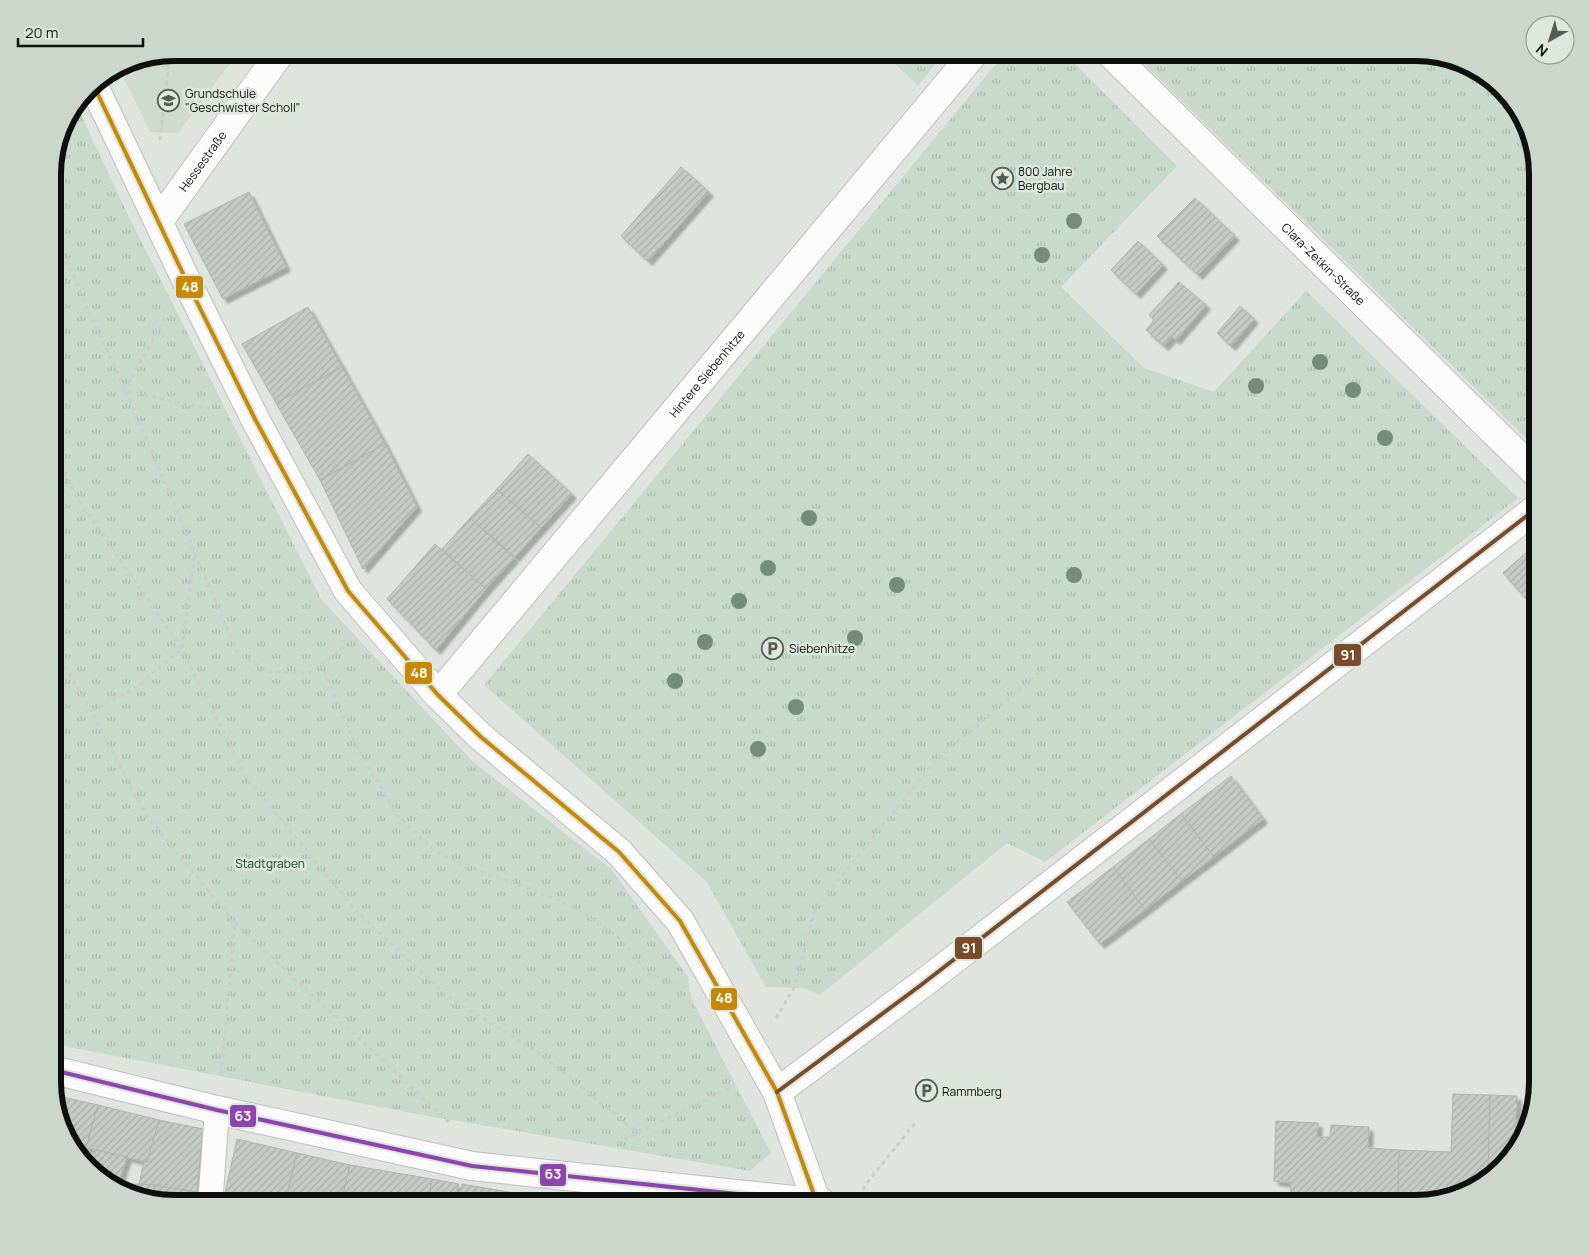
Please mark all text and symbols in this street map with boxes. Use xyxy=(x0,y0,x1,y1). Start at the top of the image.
scale bar xyxy=(18,15,142,47)
north arrow xyxy=(1525,15,1575,65)
text: 20 m xyxy=(25,22,58,43)
text: N xyxy=(1532,40,1551,61)
place label: Grundschule "Geschwister Scholl" xyxy=(185,85,300,116)
school or university icon: Grundschule "Geschwister Scholl" xyxy=(157,88,181,112)
street label: Hessestraße xyxy=(175,127,230,195)
place label: 800 Jahre Bergbau xyxy=(1018,163,1073,194)
place icon: 800 Jahre Bergbau xyxy=(990,166,1014,190)
street label: Clara-Zetkin-Straße xyxy=(1278,219,1369,309)
line badge: 48 xyxy=(175,275,204,299)
text: 48 xyxy=(181,277,199,296)
street label: Hintere Siebenhitze xyxy=(665,326,748,421)
parking icon: Siebenhitze xyxy=(761,636,785,660)
place label: Siebenhitze xyxy=(789,640,855,657)
line badge: 91 xyxy=(1333,643,1362,667)
text: 91 xyxy=(1341,645,1355,664)
line badge: 48 xyxy=(404,661,433,685)
text: 48 xyxy=(410,663,428,682)
park label: Stadtgraben xyxy=(235,855,305,872)
line badge: 91 xyxy=(954,936,983,960)
text: 91 xyxy=(962,938,976,957)
line badge: 48 xyxy=(710,987,738,1011)
text: 48 xyxy=(715,988,733,1007)
parking icon: Rammberg xyxy=(914,1079,938,1103)
place label: Rammberg xyxy=(942,1083,1002,1100)
line badge: 63 xyxy=(229,1104,257,1128)
text: 63 xyxy=(235,1106,251,1125)
line badge: 63 xyxy=(539,1163,567,1187)
text: 63 xyxy=(545,1164,561,1183)

